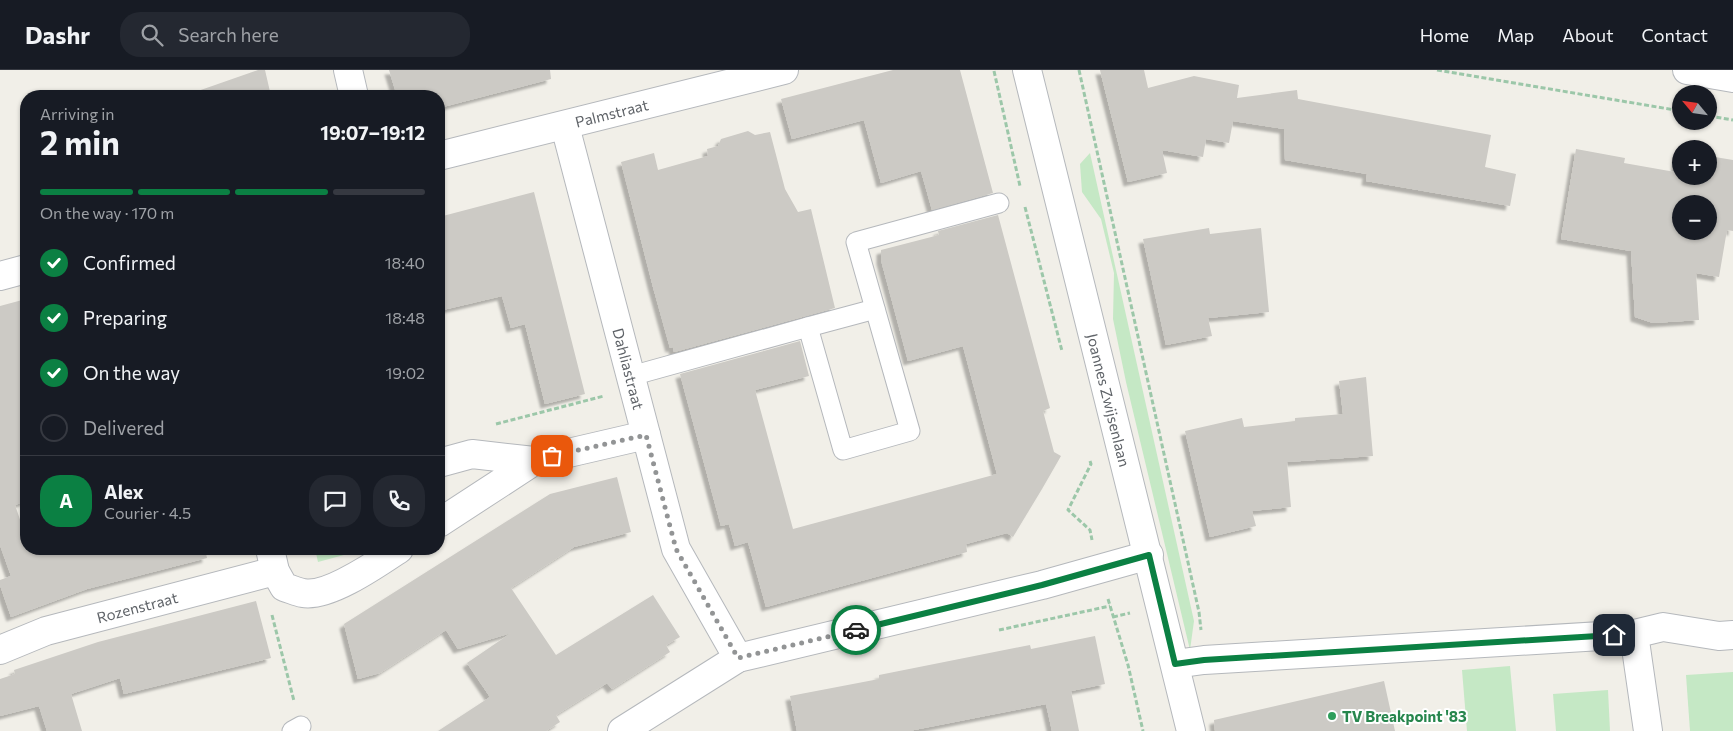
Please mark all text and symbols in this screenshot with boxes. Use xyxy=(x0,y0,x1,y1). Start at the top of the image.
search box xyxy=(120,12,470,57)
text: Dashr xyxy=(25,20,90,49)
icon: search xyxy=(138,21,166,49)
text: Search here xyxy=(178,23,279,46)
text: Home xyxy=(1420,24,1469,46)
text: Map xyxy=(1497,24,1534,46)
text: About xyxy=(1562,24,1614,46)
text: Contact xyxy=(1642,24,1708,46)
north arrow xyxy=(1672,85,1718,130)
map controls xyxy=(1672,85,1717,240)
street label: Palmstraat xyxy=(573,95,650,131)
text: Arriving in xyxy=(40,104,114,123)
text: 19:07–19:12 xyxy=(320,121,425,144)
text: 2 min xyxy=(40,122,120,162)
button: + xyxy=(1672,140,1717,185)
button: − xyxy=(1672,195,1717,240)
text: On the way · 170 m xyxy=(40,203,174,222)
icon: check xyxy=(40,249,68,277)
text: Confirmed xyxy=(83,251,176,274)
text: 18:40 xyxy=(385,253,425,272)
icon: check xyxy=(40,304,68,332)
text: Preparing xyxy=(83,306,167,329)
text: 18:48 xyxy=(385,308,425,327)
street label: Dahliastraat xyxy=(609,326,648,412)
street label: Joannes Zwijsenlaan xyxy=(1084,331,1134,469)
icon: check xyxy=(40,359,68,387)
text: On the way xyxy=(83,361,180,384)
text: 19:02 xyxy=(385,363,425,382)
text: Delivered xyxy=(83,416,164,439)
pin xyxy=(531,435,573,477)
icon: bag xyxy=(538,442,566,470)
button: chat xyxy=(309,475,361,527)
button: phone xyxy=(373,475,425,527)
text: Alex xyxy=(104,480,144,503)
text: A xyxy=(59,489,73,512)
text: Courier · 4.5 xyxy=(104,503,191,522)
street label: Rozenstraat xyxy=(95,588,180,626)
courier xyxy=(831,605,881,655)
pin xyxy=(1593,614,1635,656)
icon: car xyxy=(842,616,870,644)
icon: home xyxy=(1600,621,1628,649)
place label: TV Breakpoint '83 xyxy=(1342,707,1467,725)
marker: TV Breakpoint '83 xyxy=(1326,710,1338,722)

